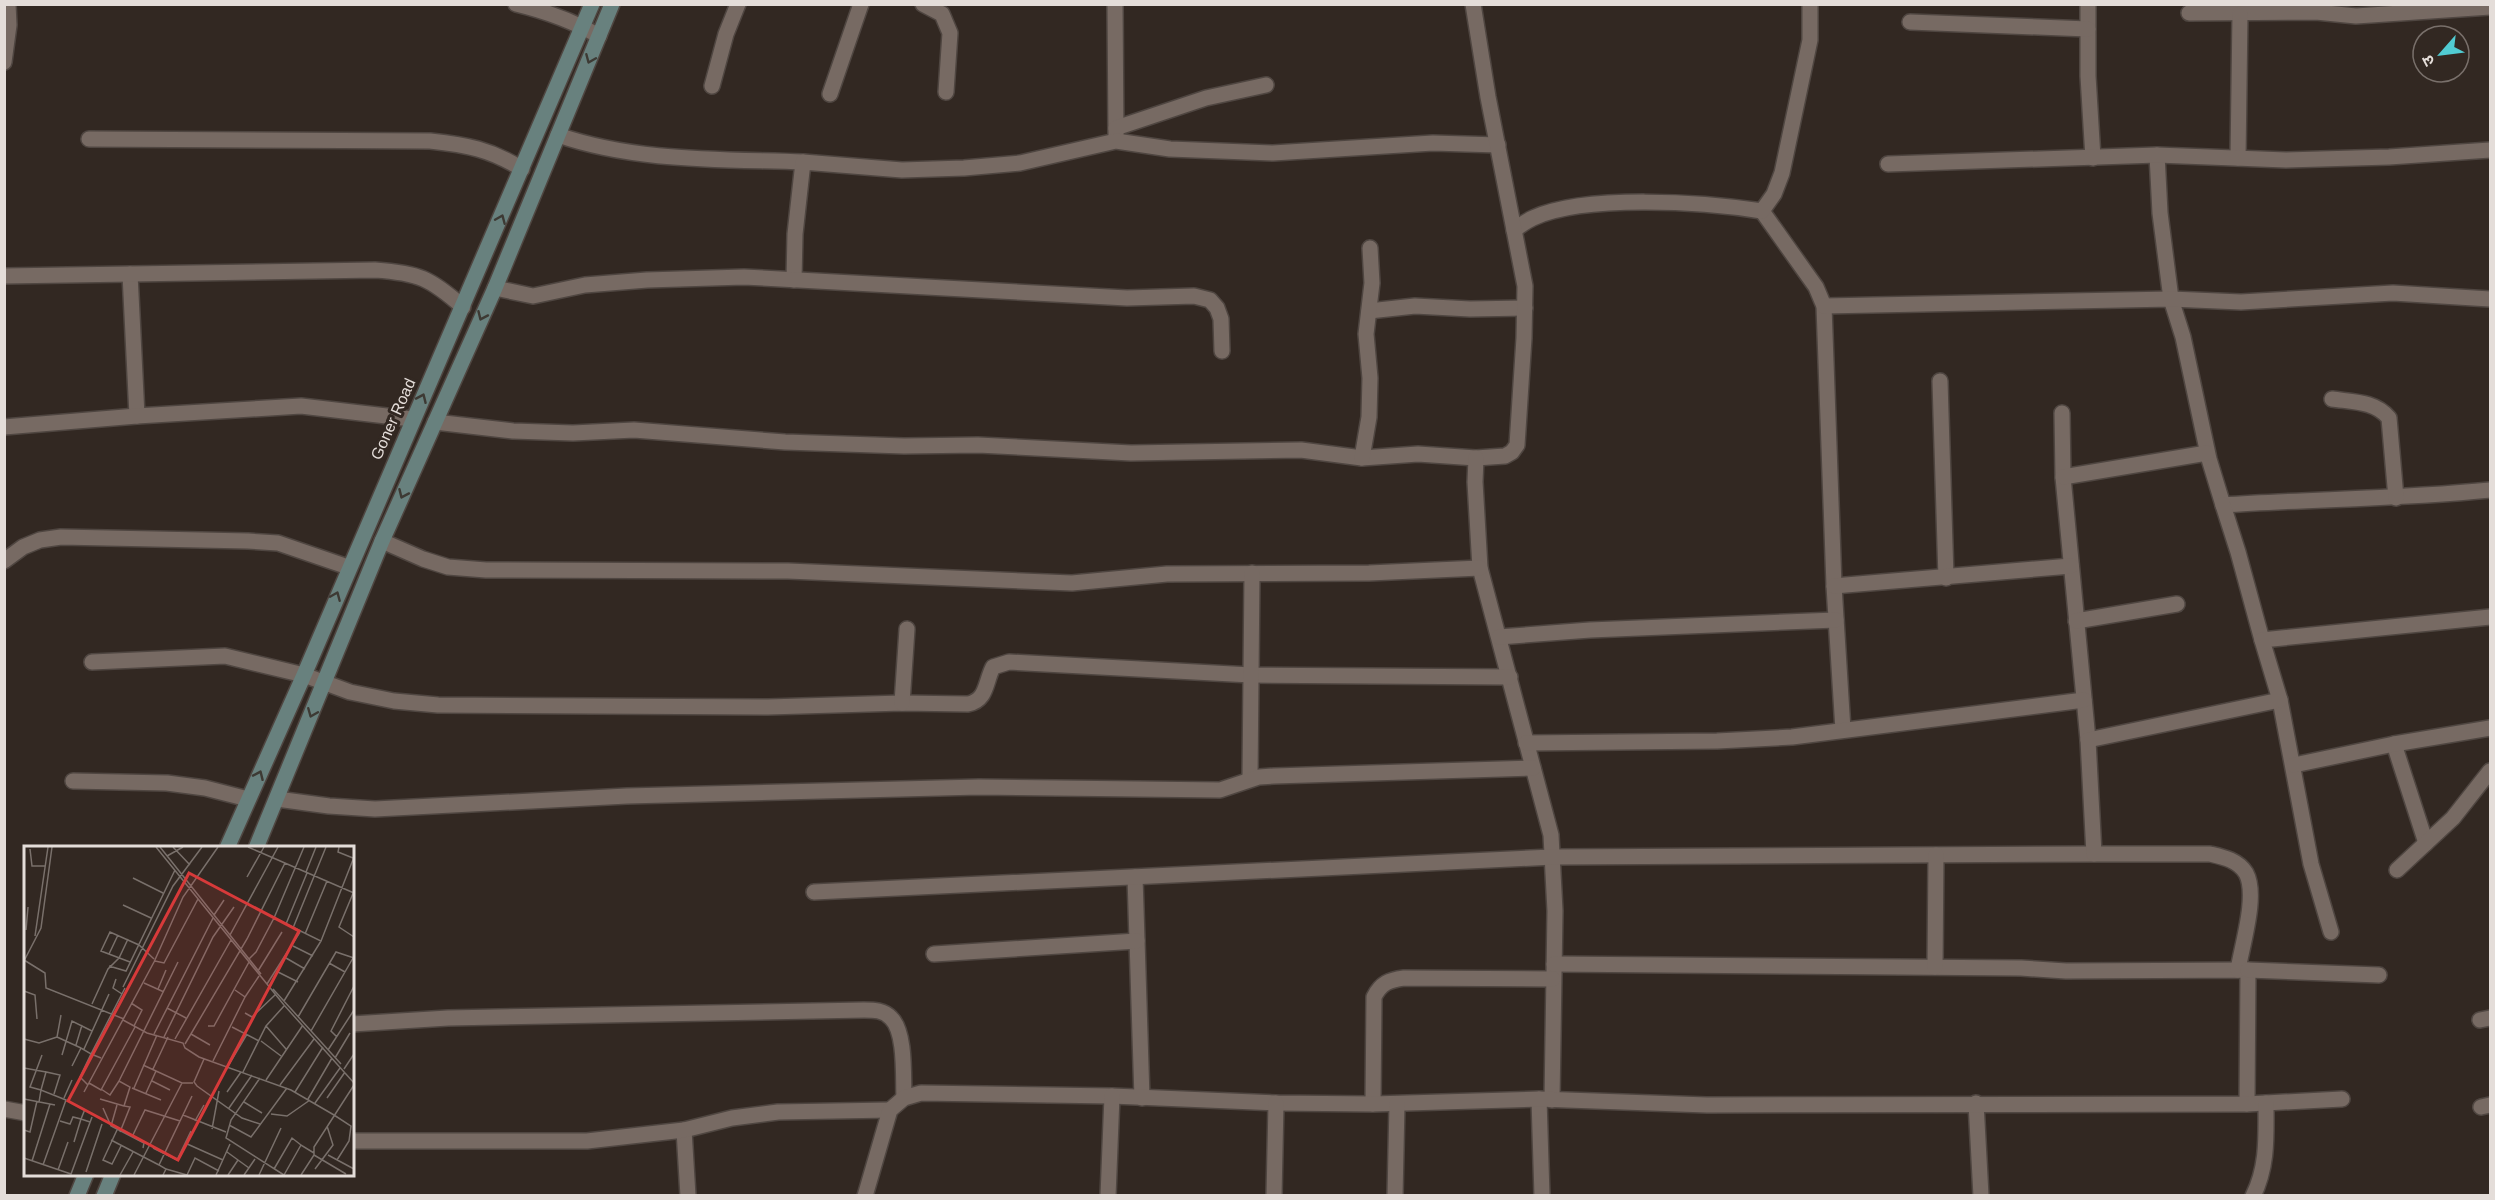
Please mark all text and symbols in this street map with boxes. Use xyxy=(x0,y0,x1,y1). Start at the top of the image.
north arrow xyxy=(2411,24,2471,84)
one-way arrow xyxy=(585,52,597,63)
text: उ xyxy=(2418,52,2438,69)
one-way arrow xyxy=(493,214,505,225)
one-way arrow xyxy=(477,310,489,321)
street label: Goner Road xyxy=(368,376,418,462)
one-way arrow xyxy=(414,393,426,404)
one-way arrow xyxy=(398,488,410,499)
one-way arrow xyxy=(329,591,341,602)
one-way arrow xyxy=(307,707,319,718)
one-way arrow xyxy=(251,770,263,781)
inset map xyxy=(24,846,354,1176)

